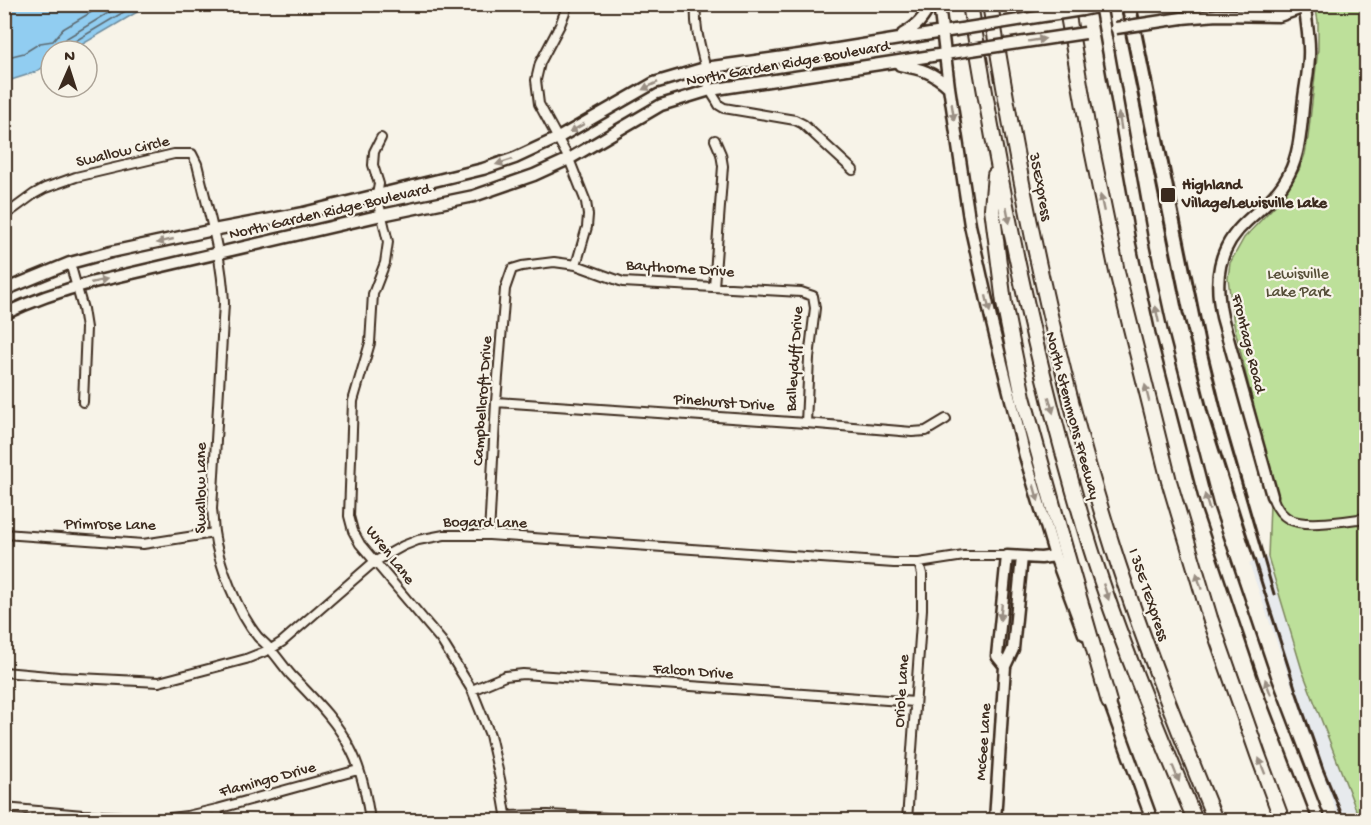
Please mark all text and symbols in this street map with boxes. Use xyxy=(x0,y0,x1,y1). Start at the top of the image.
one-way arrow xyxy=(1028,35,1047,44)
street label: North Garden Ridge Boulevard xyxy=(685,37,893,92)
north arrow xyxy=(39,39,99,99)
text: N xyxy=(64,48,76,67)
one-way arrow xyxy=(641,81,659,91)
one-way arrow xyxy=(949,103,958,122)
one-way arrow xyxy=(1115,112,1124,131)
one-way arrow xyxy=(569,122,585,133)
street label: Swallow Circle xyxy=(74,133,172,173)
street label: 35Express xyxy=(1023,150,1055,224)
one-way arrow xyxy=(495,157,513,167)
place label: Highland Village/Lewisville Lake xyxy=(1181,177,1328,214)
street label: North Garden Ridge Boulevard xyxy=(227,180,434,245)
marker: Highland Village/Lewisville Lake xyxy=(1159,186,1177,204)
one-way arrow xyxy=(1097,194,1107,213)
one-way arrow xyxy=(1004,206,1013,225)
one-way arrow xyxy=(155,236,174,246)
street label: Baythorne Drive xyxy=(624,257,736,283)
park label: Lewisville Lake Park xyxy=(1266,266,1332,303)
one-way arrow xyxy=(90,275,108,285)
street label: Frontage Road xyxy=(1225,292,1269,397)
one-way arrow xyxy=(983,295,993,313)
one-way arrow xyxy=(1152,304,1162,323)
street label: Balleyduff Drive xyxy=(783,305,809,413)
street label: North Stemmons Freeway xyxy=(1039,330,1103,502)
street label: Campbellcroft Drive xyxy=(470,335,498,467)
one-way arrow xyxy=(1141,384,1151,403)
street label: Pinehurst Drive xyxy=(672,391,776,417)
one-way arrow xyxy=(1047,397,1056,415)
street label: Swallow Lane xyxy=(193,442,212,533)
one-way arrow xyxy=(1032,484,1041,502)
one-way arrow xyxy=(1201,493,1211,511)
street label: Bogard Lane xyxy=(442,514,528,534)
street label: Primrose Lane xyxy=(63,516,157,536)
street label: Wren Lane xyxy=(360,523,418,590)
street label: I 35E TEXpress xyxy=(1122,546,1172,645)
one-way arrow xyxy=(1194,572,1203,590)
one-way arrow xyxy=(1102,583,1112,601)
one-way arrow xyxy=(996,603,1006,622)
street label: Oriole Lane xyxy=(891,653,915,728)
street label: Falcon Drive xyxy=(651,661,735,685)
one-way arrow xyxy=(1263,678,1273,696)
street label: McGee Lane xyxy=(973,702,997,781)
one-way arrow xyxy=(1257,757,1266,775)
street label: Flamingo Drive xyxy=(217,759,319,803)
one-way arrow xyxy=(1171,766,1181,784)

